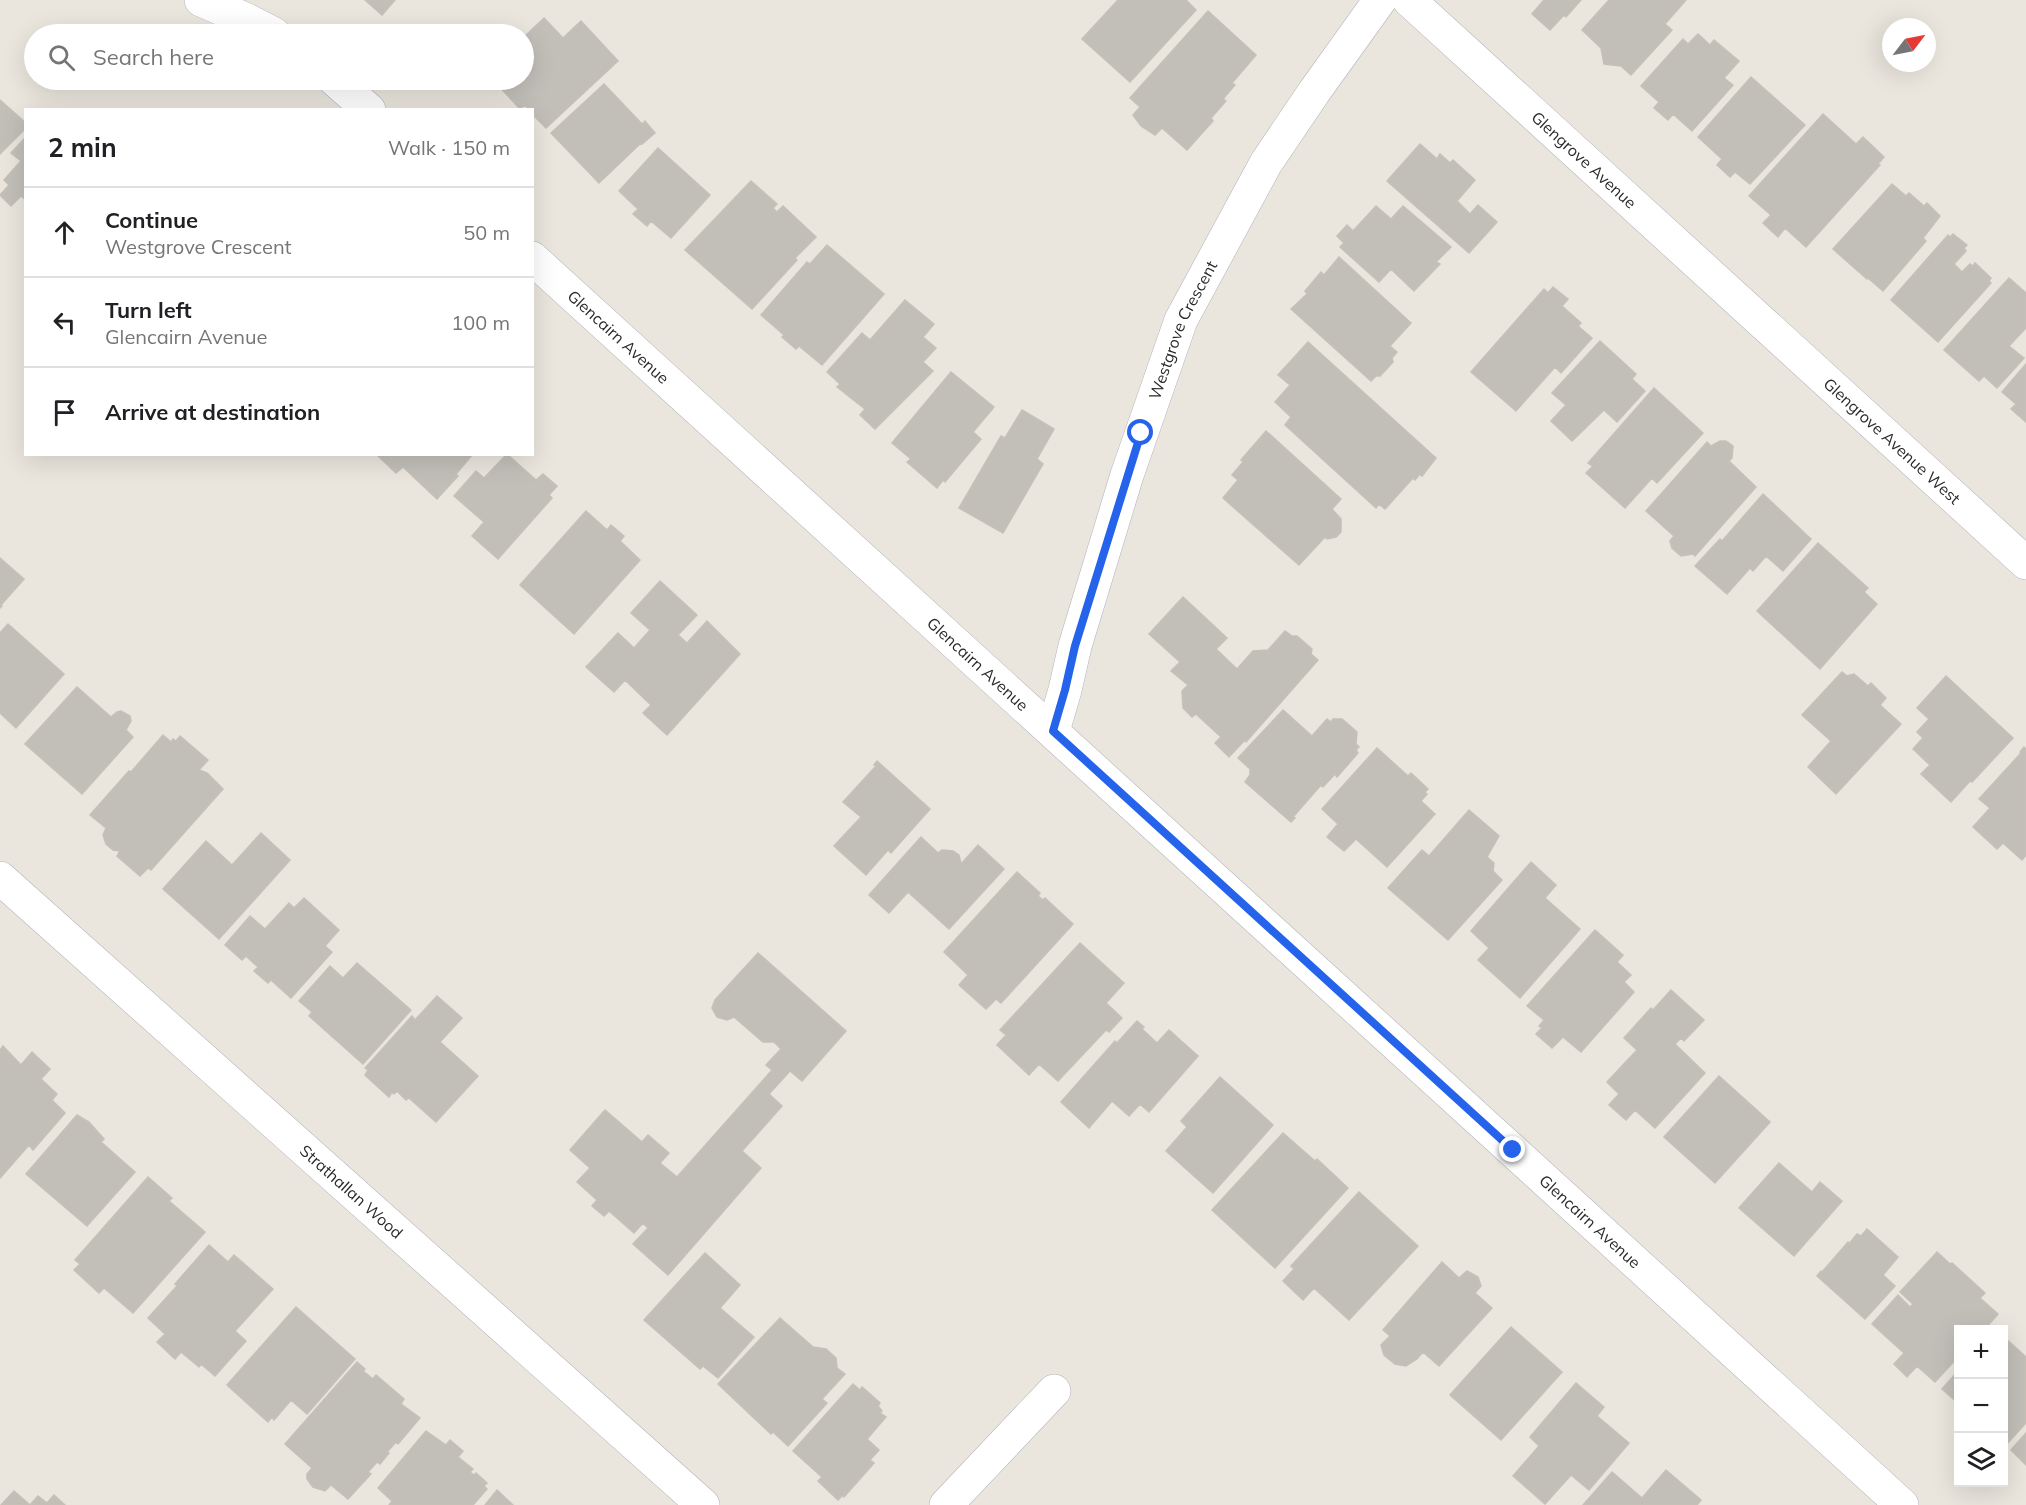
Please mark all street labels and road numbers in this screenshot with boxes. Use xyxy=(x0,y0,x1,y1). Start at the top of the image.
street label: Glengrove Avenue xyxy=(1527,107,1641,213)
street label: Westgrove Crescent xyxy=(1144,257,1221,402)
street label: Glencairn Avenue xyxy=(564,286,673,388)
street label: Glengrove Avenue West xyxy=(1819,373,1965,509)
street label: Glencairn Avenue xyxy=(923,613,1033,715)
street label: Strathallan Wood xyxy=(296,1140,407,1243)
street label: Glencairn Avenue xyxy=(1535,1170,1645,1272)

